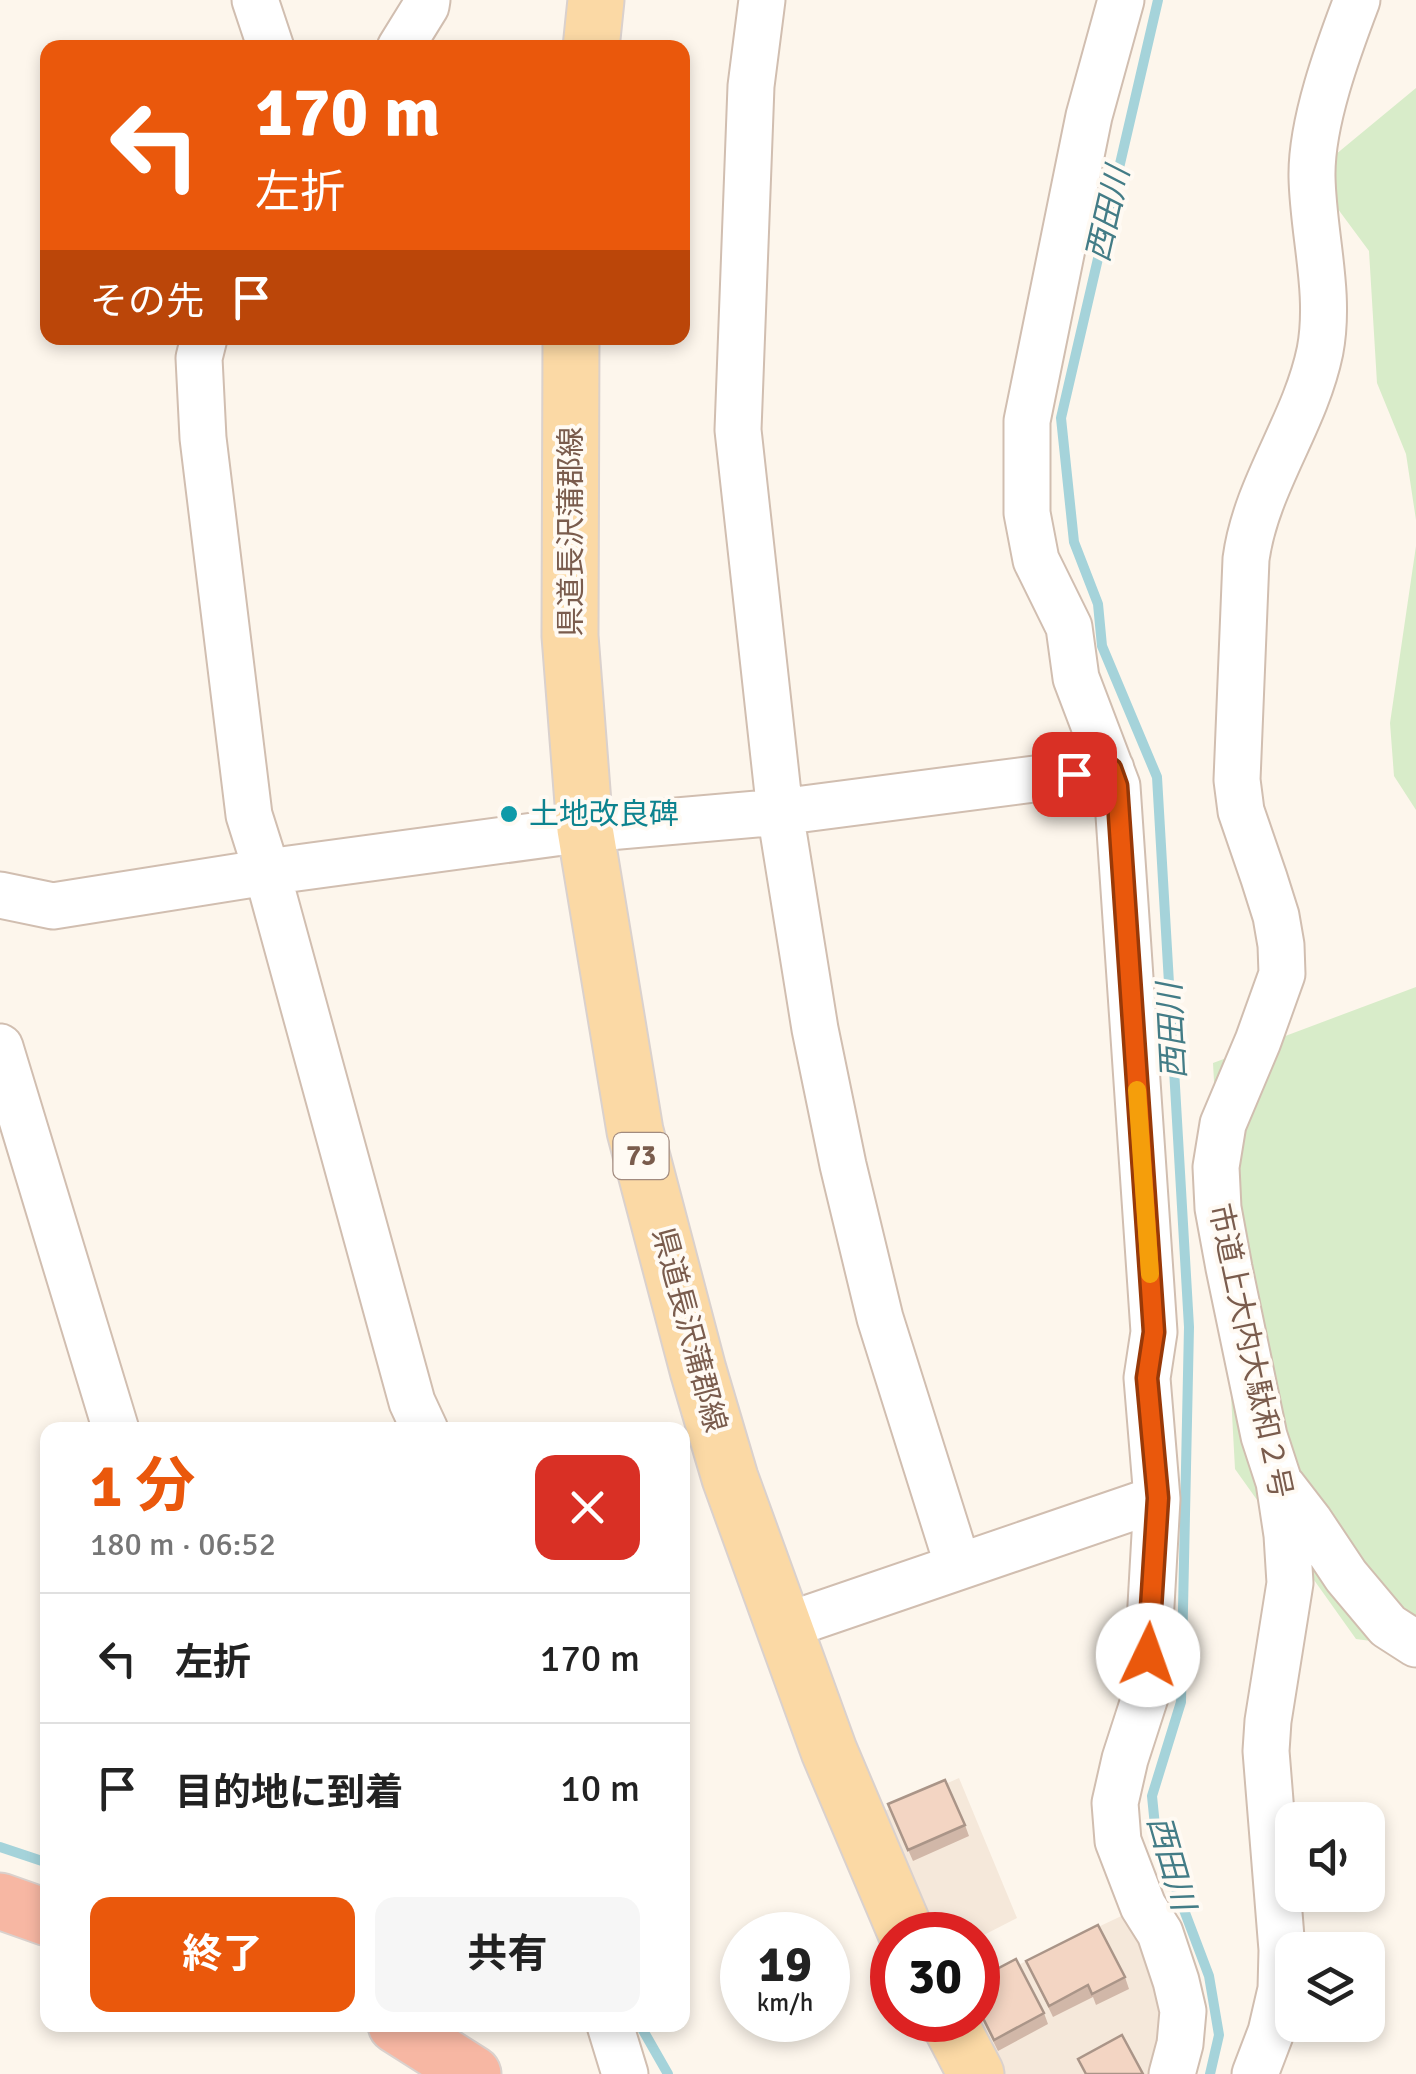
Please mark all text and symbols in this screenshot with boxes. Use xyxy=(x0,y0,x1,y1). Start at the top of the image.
text: 170 m xyxy=(255,69,440,155)
icon: left xyxy=(90,80,220,210)
water label: 西田川 xyxy=(1078,160,1138,265)
text: 左折 xyxy=(255,165,345,220)
icon: arrive xyxy=(224,270,279,325)
text: その先 xyxy=(90,278,204,325)
street label: 県道長沢蒲郡線 xyxy=(553,427,590,637)
pin xyxy=(1032,732,1117,817)
icon: arrive xyxy=(1047,747,1102,802)
place label: 土地改良碑 xyxy=(529,796,679,833)
marker: 土地改良碑 xyxy=(498,803,520,825)
water label: 西田川 xyxy=(1150,979,1194,1080)
road number: 73 xyxy=(614,1133,668,1179)
street label: 市道上大内大駄和２号 xyxy=(1201,1200,1299,1502)
street label: 県道長沢蒲郡線 xyxy=(644,1224,734,1436)
text: 1 分 xyxy=(90,1450,196,1524)
button: close xyxy=(535,1455,640,1560)
text: 180 m · 06:52 xyxy=(90,1525,276,1564)
position arrow xyxy=(1096,1603,1200,1707)
icon: left xyxy=(90,1631,145,1686)
text: 170 m xyxy=(540,1635,640,1682)
text: 左折 xyxy=(175,1639,251,1686)
icon: arrive xyxy=(90,1761,145,1816)
text: 10 m xyxy=(560,1765,640,1812)
text: 目的地に到着 xyxy=(175,1769,403,1816)
map controls xyxy=(1275,1802,1385,2042)
button: sound xyxy=(1275,1802,1385,1912)
water label: 西田川 xyxy=(1139,1811,1204,1917)
button: 終了 xyxy=(90,1897,355,2012)
button: 共有 xyxy=(375,1897,640,2012)
speed limit sign: 30 xyxy=(870,1912,1000,2042)
button: layers xyxy=(1275,1932,1385,2042)
text: 19 xyxy=(758,1934,812,1996)
text: km/h xyxy=(757,1987,813,2018)

